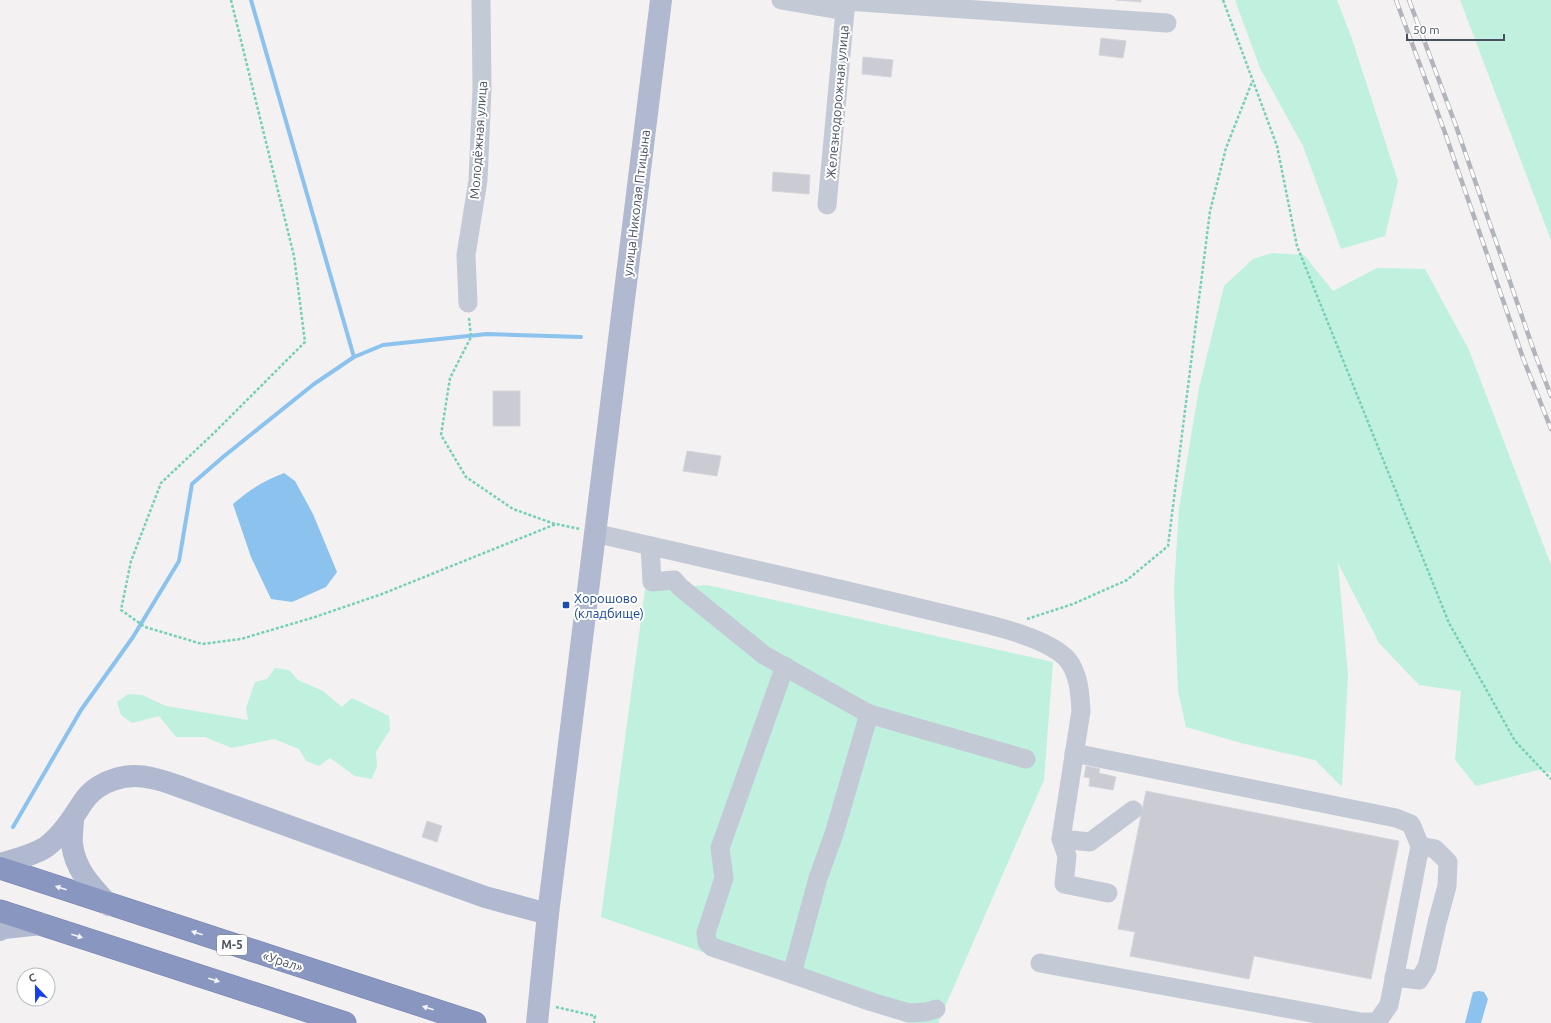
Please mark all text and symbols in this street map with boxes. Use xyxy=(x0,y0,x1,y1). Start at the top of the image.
scale bar xyxy=(1407,16,1504,42)
text: 50 m xyxy=(1413,23,1440,36)
street label: Железнодорожная улица xyxy=(823,25,851,179)
street label: Молодёжная улица xyxy=(467,80,489,200)
street label: улица Николая Птицына xyxy=(620,129,652,277)
place label: Хорошово (кладбище) xyxy=(574,591,644,621)
marker: Хорошово (кладбище) xyxy=(561,600,571,610)
one-way arrow xyxy=(54,885,66,891)
one-way arrow xyxy=(191,930,203,936)
one-way arrow xyxy=(71,933,83,939)
road number: М-5 xyxy=(217,935,247,955)
street label: «Урал» xyxy=(261,948,305,974)
north arrow xyxy=(16,967,56,1007)
text: С xyxy=(27,971,38,985)
one-way arrow xyxy=(208,978,220,984)
one-way arrow xyxy=(421,1005,433,1011)

